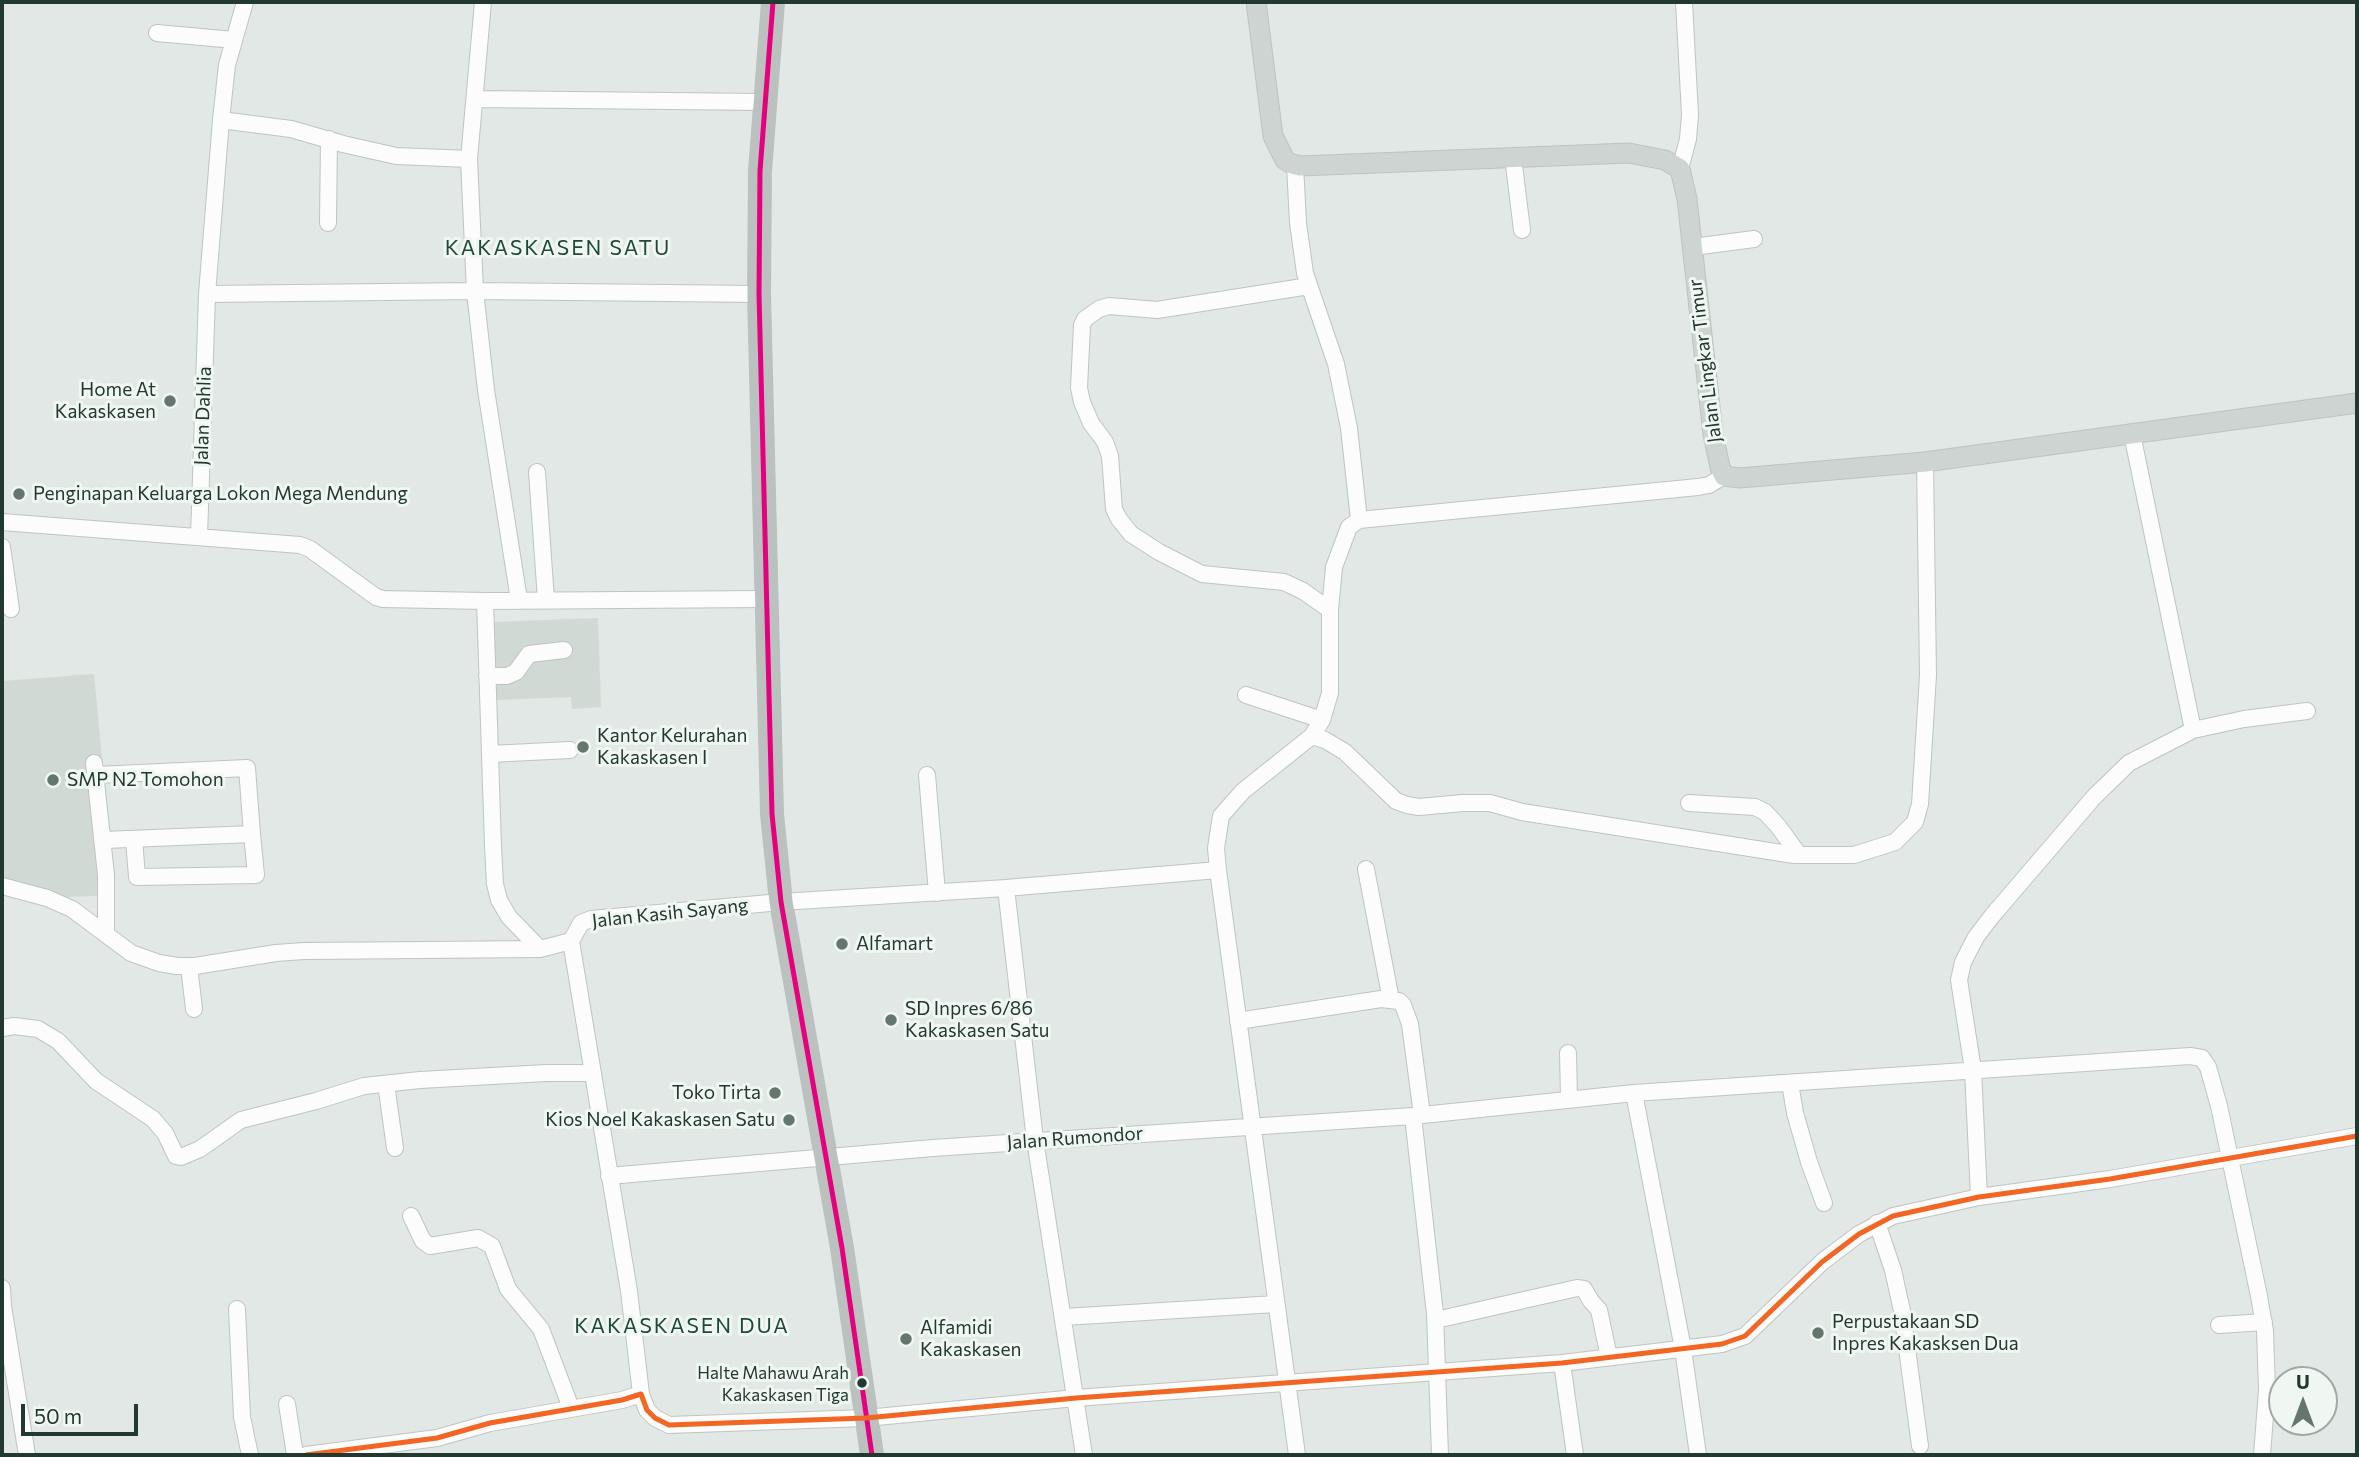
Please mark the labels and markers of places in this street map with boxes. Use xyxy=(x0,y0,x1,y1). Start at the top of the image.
place label: Home At Kakaskasen xyxy=(55,379,156,423)
marker: Home At Kakaskasen xyxy=(162,393,178,409)
place label: Penginapan Keluarga Lokon Mega Mendung xyxy=(33,483,408,505)
marker: Penginapan Keluarga Lokon Mega Mendung xyxy=(11,486,27,502)
place label: Kantor Kelurahan Kakaskasen I xyxy=(597,725,747,769)
marker: Kantor Kelurahan Kakaskasen I xyxy=(575,739,591,755)
place label: SMP N2 Tomohon xyxy=(67,769,224,791)
marker: SMP N2 Tomohon xyxy=(45,772,61,788)
place label: Alfamart xyxy=(856,933,933,955)
marker: Alfamart xyxy=(834,936,850,952)
place label: SD Inpres 6/86 Kakaskasen Satu xyxy=(905,998,1049,1042)
marker: SD Inpres 6/86 Kakaskasen Satu xyxy=(883,1012,899,1028)
place label: Toko Tirta xyxy=(672,1082,761,1104)
marker: Toko Tirta xyxy=(767,1085,783,1101)
place label: Kios Noel Kakaskasen Satu xyxy=(545,1109,775,1131)
marker: Kios Noel Kakaskasen Satu xyxy=(781,1112,797,1128)
place label: Perpustakaan SD Inpres Kakasksen Dua xyxy=(1832,1311,2019,1355)
place label: Alfamidi Kakaskasen xyxy=(920,1317,1021,1361)
marker: Perpustakaan SD Inpres Kakasksen Dua xyxy=(1810,1325,1826,1341)
marker: Alfamidi Kakaskasen xyxy=(898,1331,914,1347)
place label: Halte Mahawu Arah Kakaskasen Tiga xyxy=(697,1363,849,1403)
marker: Halte Mahawu Arah Kakaskasen Tiga xyxy=(855,1376,869,1390)

